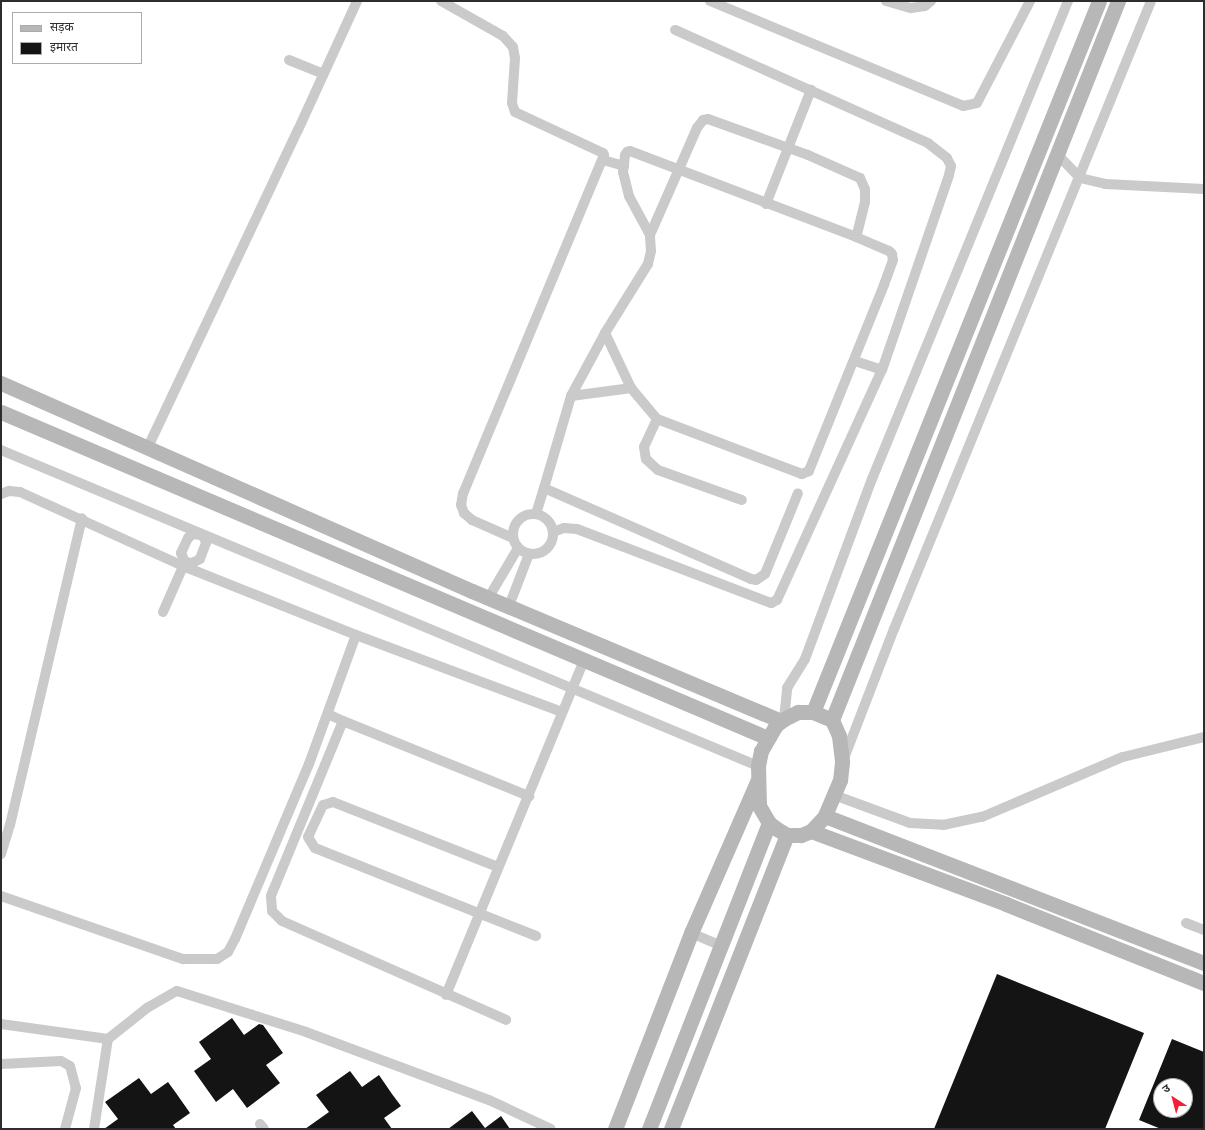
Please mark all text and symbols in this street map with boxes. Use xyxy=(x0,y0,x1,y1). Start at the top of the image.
legend xyxy=(12,12,142,64)
text: सड़क xyxy=(50,20,74,34)
text: इमारत xyxy=(50,40,78,54)
north arrow xyxy=(1153,1078,1193,1118)
text: उ xyxy=(1160,1082,1173,1096)

